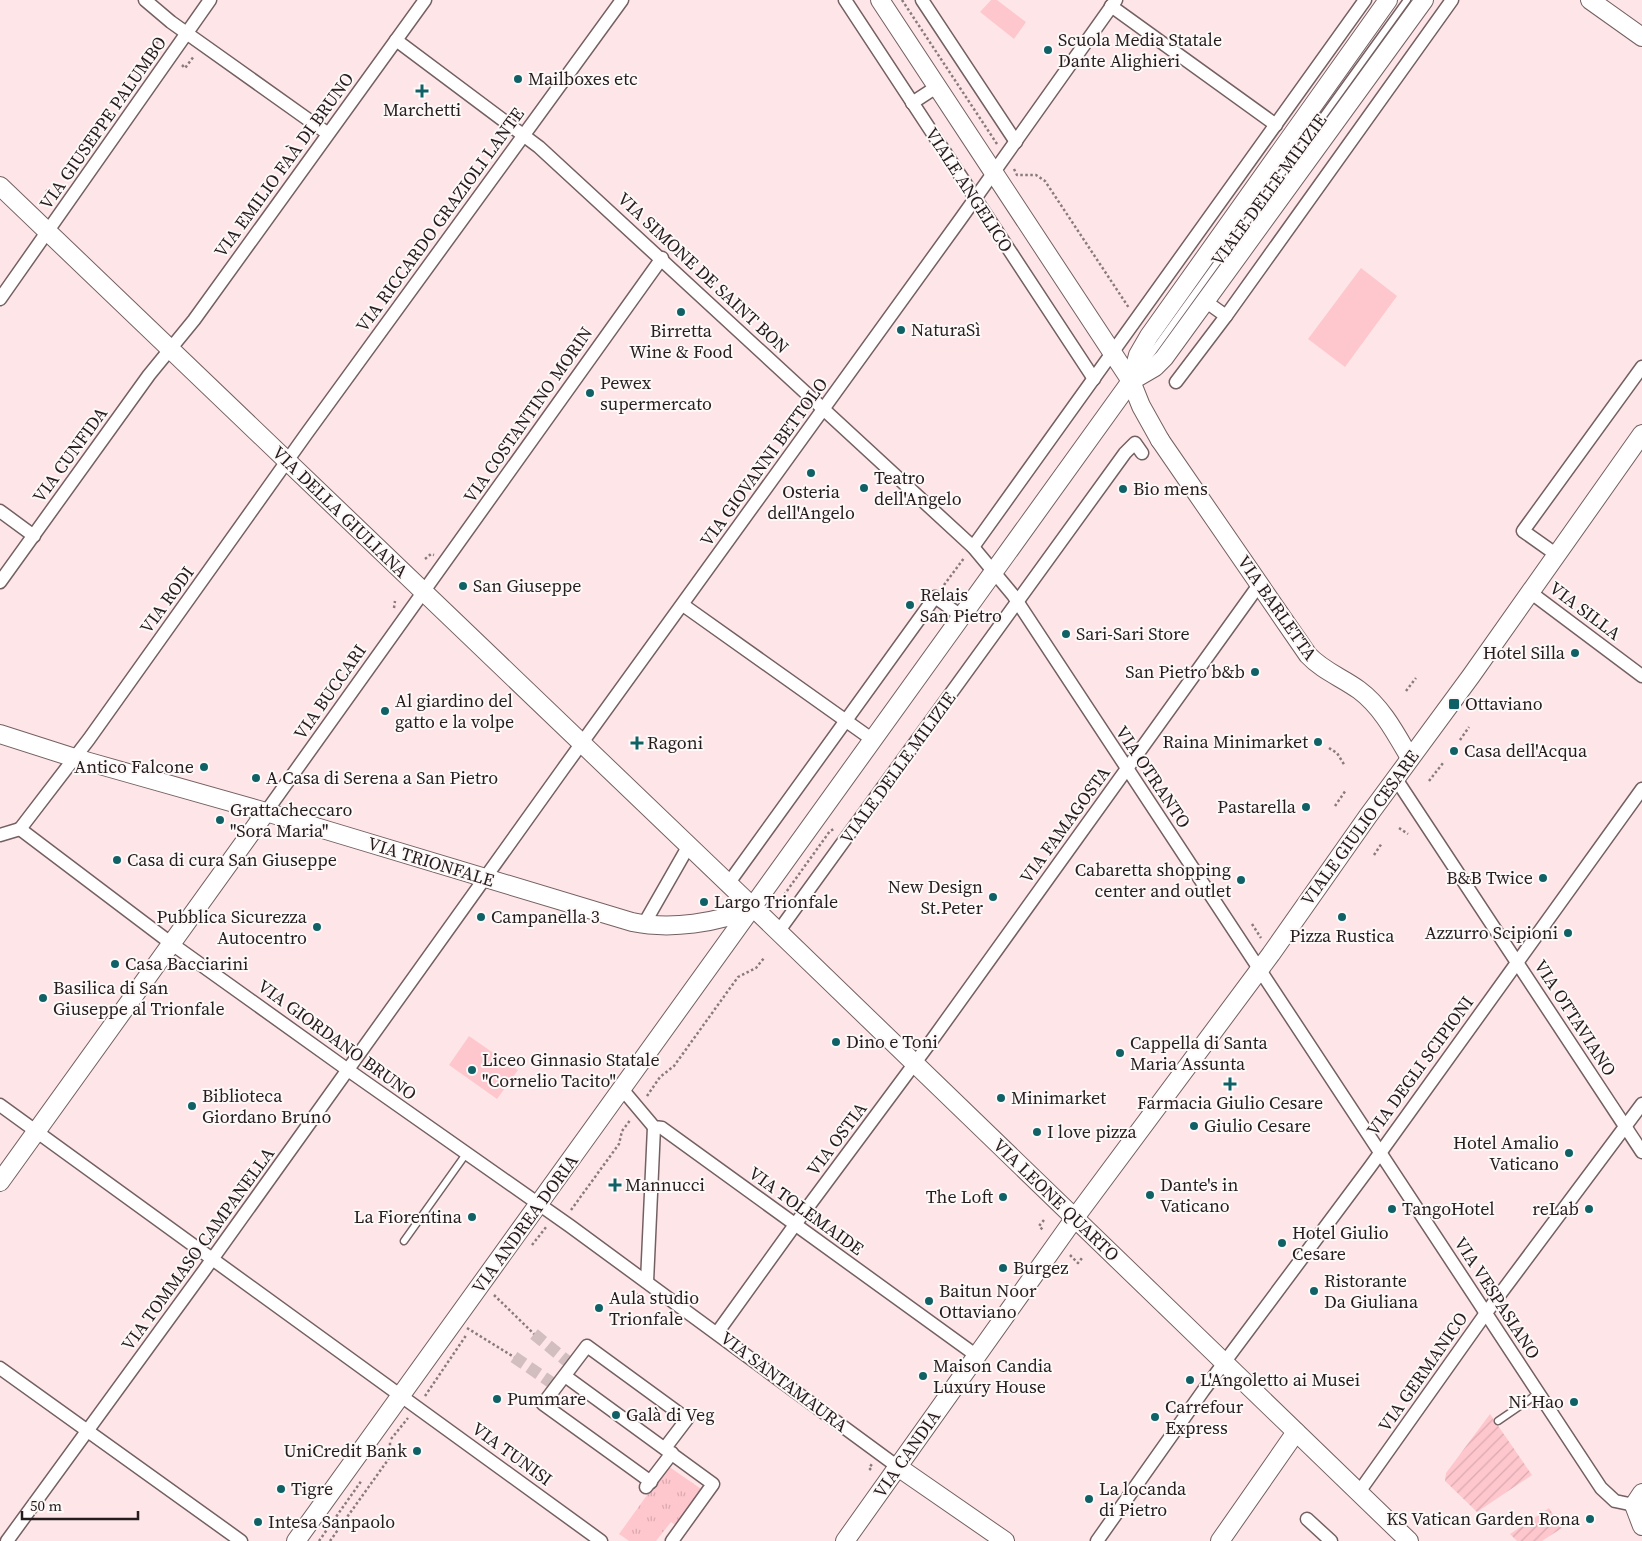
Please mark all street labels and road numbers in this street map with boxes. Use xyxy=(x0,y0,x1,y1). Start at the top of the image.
street label: VIA GIUSEPPE PALUMBO xyxy=(33,31,172,214)
street label: VIA EMILIO FAÀ DI BRUNO xyxy=(208,67,359,262)
street label: VIA RICCARDO GRAZIOLI LANTE xyxy=(350,102,530,337)
street label: VIALE DELLE MILIZIE xyxy=(1205,108,1332,271)
street label: VIALE ANGELICO xyxy=(920,122,1019,257)
street label: VIA SIMONE DE SAINT BON xyxy=(612,186,795,359)
street label: VIA COSTANTINO MORIN xyxy=(457,322,598,508)
street label: VIA GIOVANNI BETTOLO xyxy=(694,372,833,551)
street label: VIA CUNFIDA xyxy=(26,402,113,508)
street label: VIA DELLA GIULIANA xyxy=(267,440,414,583)
street label: VIA BARLETTA xyxy=(1232,550,1323,665)
street label: VIA RODI xyxy=(134,561,199,638)
street label: VIA SILLA xyxy=(1544,575,1626,646)
street label: VIA BUCCARI xyxy=(287,639,372,744)
street label: VIALE DELLE MILIZIE xyxy=(834,686,961,849)
street label: VIA OTRANTO xyxy=(1110,721,1197,833)
street label: VIALE GIULIO CESARE xyxy=(1295,745,1425,910)
street label: VIA FAMAGOSTA xyxy=(1014,761,1116,888)
street label: VIA TRIONFALE xyxy=(365,830,498,893)
street label: VIA OTTAVIANO xyxy=(1528,955,1622,1081)
street label: VIA GIORDANO BRUNO xyxy=(253,973,422,1106)
street label: VIA DEGLI SCIPIONI xyxy=(1360,991,1479,1141)
street label: VIA OSTIA xyxy=(801,1097,873,1181)
street label: VIA LEONE QUARTO xyxy=(988,1133,1125,1267)
street label: VIA TOMMASO CAMPANELLA xyxy=(115,1142,280,1355)
street label: VIA ANDREA DORIA xyxy=(466,1149,584,1298)
street label: VIA TOLEMAIDE xyxy=(744,1160,869,1261)
street label: VIA VESPASIANO xyxy=(1449,1232,1546,1364)
street label: VIA GERMANICO xyxy=(1372,1307,1473,1437)
street label: VIA SANTAMAURA xyxy=(715,1325,853,1438)
street label: VIA CANDIA xyxy=(867,1405,946,1503)
street label: VIA TUNISI xyxy=(467,1416,558,1491)

